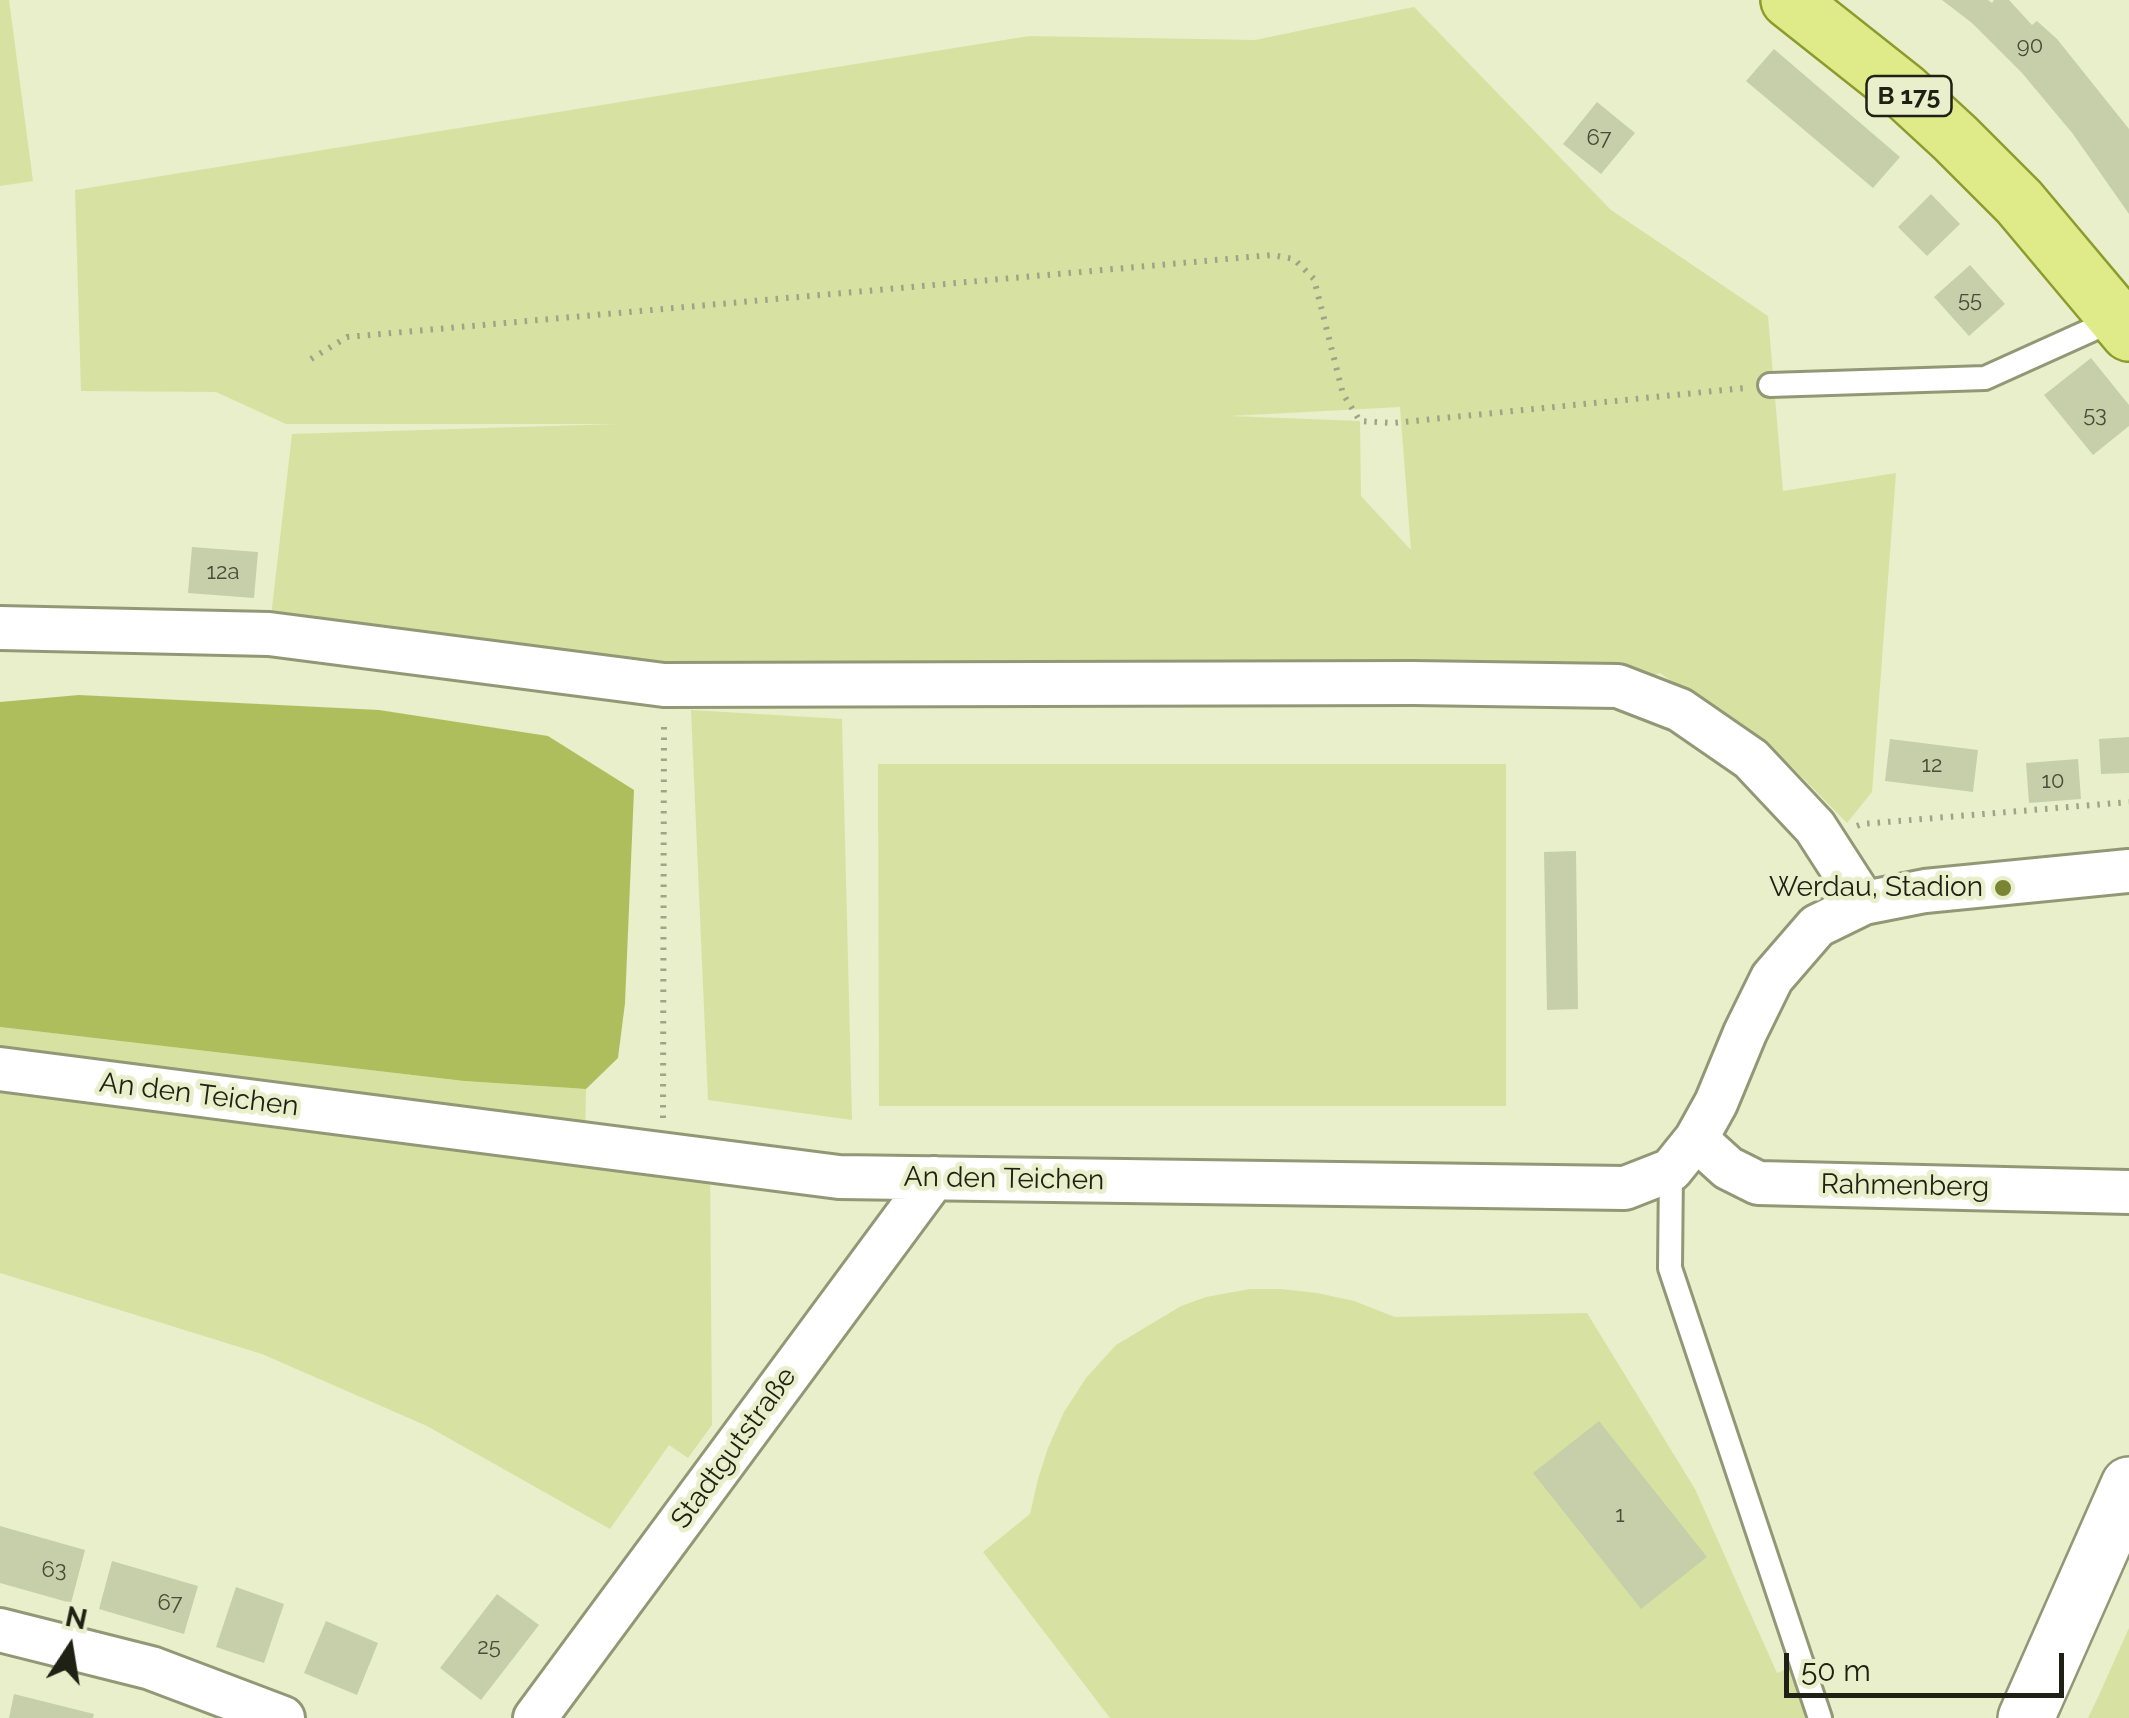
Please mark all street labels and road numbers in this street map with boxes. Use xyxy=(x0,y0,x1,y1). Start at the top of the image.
road number: B 175 xyxy=(1866,76,1952,116)
street label: An den Teichen xyxy=(97,1066,301,1124)
street label: An den Teichen xyxy=(903,1160,1105,1198)
street label: Rahmenberg xyxy=(1820,1168,1990,1204)
street label: Stadtgutstraße xyxy=(664,1361,804,1535)

